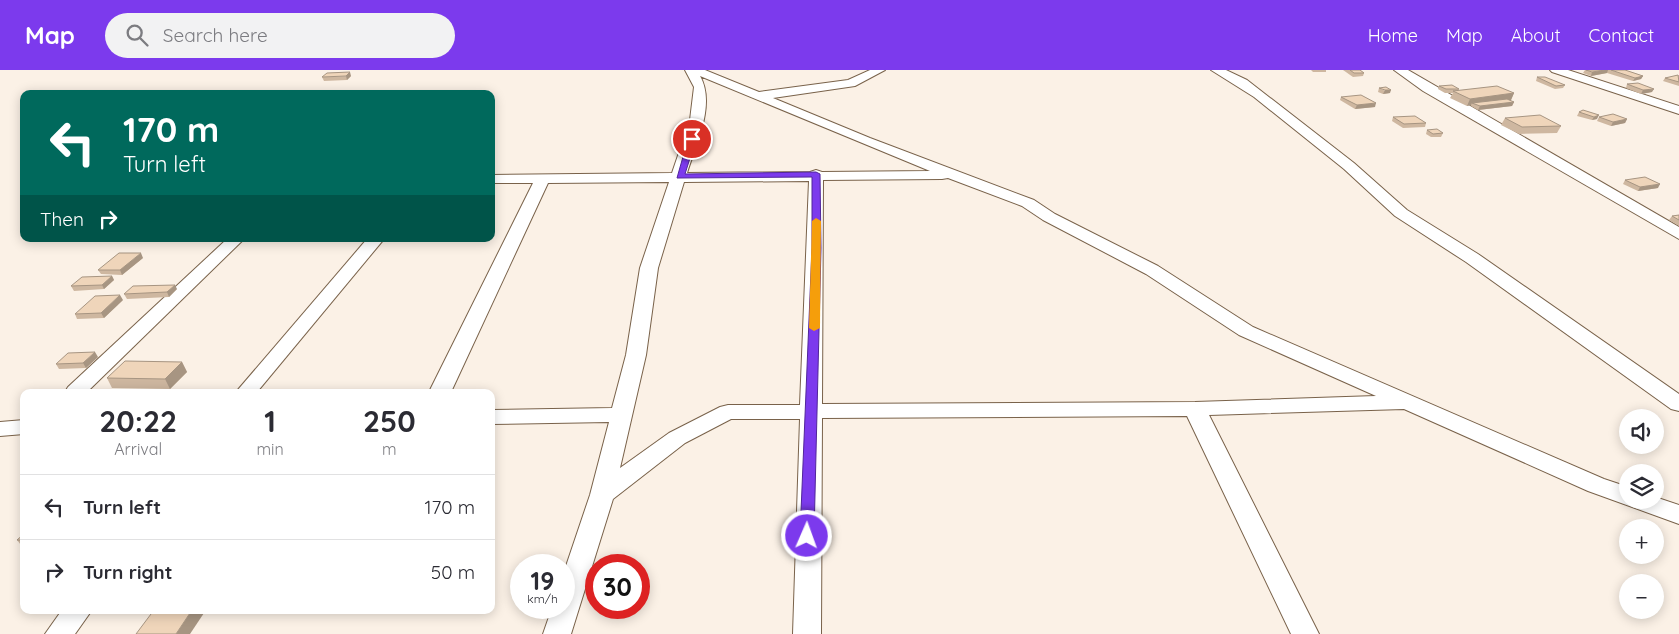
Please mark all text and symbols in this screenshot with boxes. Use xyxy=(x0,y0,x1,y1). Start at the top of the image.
search box xyxy=(105,13,455,58)
text: Map xyxy=(25,20,75,50)
icon: search xyxy=(123,21,151,49)
text: Search here xyxy=(163,23,268,47)
text: Home xyxy=(1368,24,1418,47)
text: Map xyxy=(1446,24,1483,47)
text: About xyxy=(1511,24,1561,47)
text: Contact xyxy=(1589,24,1654,47)
text: 170 m xyxy=(123,107,219,151)
icon: left xyxy=(40,110,105,175)
pin xyxy=(671,118,713,160)
icon: arrive xyxy=(678,125,706,153)
text: Turn left xyxy=(123,150,206,178)
icon: right xyxy=(94,205,122,233)
text: Then xyxy=(40,207,84,231)
text: 20:22 xyxy=(99,402,177,440)
text: 1 xyxy=(264,402,276,440)
text: 250 xyxy=(363,402,416,440)
map controls xyxy=(1619,409,1664,619)
button: sound xyxy=(1619,409,1664,454)
text: Arrival xyxy=(114,439,162,459)
text: min xyxy=(256,439,284,459)
text: m xyxy=(382,439,397,459)
button: layers xyxy=(1619,464,1664,509)
icon: left xyxy=(40,493,68,521)
text: Turn left xyxy=(83,495,161,519)
text: 170 m xyxy=(424,495,475,519)
position arrow xyxy=(780,509,832,561)
button: + xyxy=(1619,519,1664,564)
speed limit sign: 30 xyxy=(585,554,650,619)
icon: right xyxy=(40,558,68,586)
text: Turn right xyxy=(83,560,172,584)
text: 50 m xyxy=(431,560,475,584)
text: 19 xyxy=(531,565,554,596)
button: − xyxy=(1619,574,1664,619)
text: km/h xyxy=(527,591,558,606)

